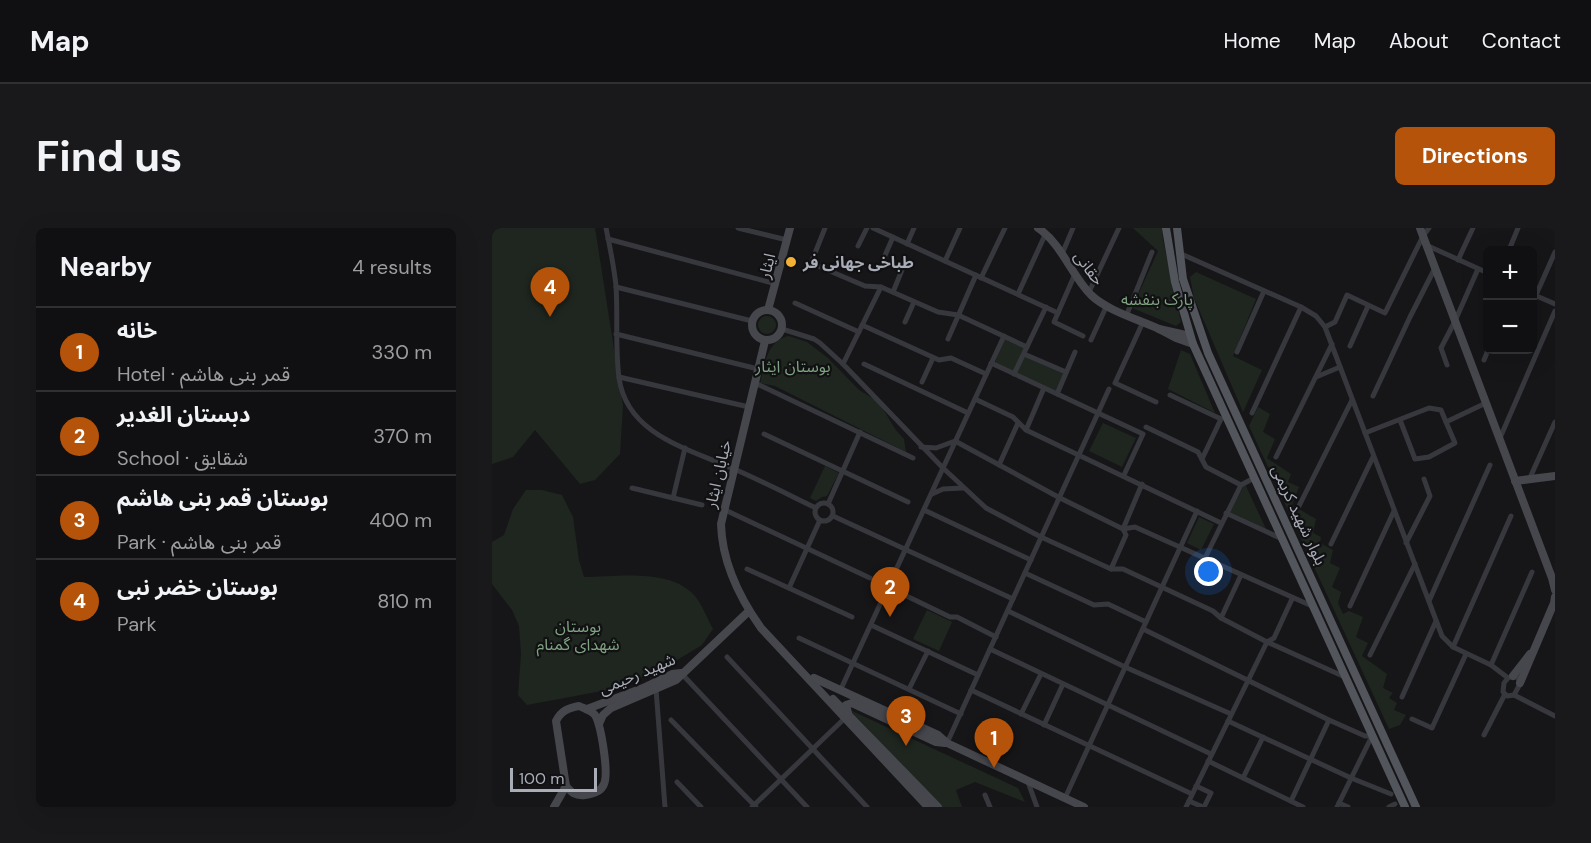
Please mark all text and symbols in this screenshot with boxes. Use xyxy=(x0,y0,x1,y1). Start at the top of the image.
text: Map xyxy=(30,23,90,60)
text: Home xyxy=(1223,27,1281,55)
text: Map xyxy=(1314,27,1356,55)
text: About xyxy=(1389,27,1449,55)
text: Contact xyxy=(1482,27,1561,55)
button: Directions xyxy=(1395,127,1555,185)
text: Find us xyxy=(36,129,182,184)
street label: حقانی xyxy=(1069,246,1109,290)
map controls xyxy=(1483,246,1537,354)
button: + xyxy=(1483,246,1537,300)
text: Nearby xyxy=(60,250,152,284)
street label: ایثار xyxy=(754,251,780,282)
place label: طباخی جهانی فر xyxy=(802,252,914,273)
text: 4 results xyxy=(352,254,432,280)
marker: طباخی جهانی فر xyxy=(784,255,798,269)
pin: 4 xyxy=(530,268,570,317)
park label: پارک بنفشه xyxy=(1121,289,1193,310)
button: − xyxy=(1483,300,1537,354)
text: خانه xyxy=(117,316,157,345)
text: 1 xyxy=(76,339,83,365)
text: 330 m xyxy=(372,339,432,365)
park label: بوستان ایثار xyxy=(754,356,831,377)
text: Hotel · قمر بنی هاشم xyxy=(117,361,290,387)
text: دبستان الغدیر xyxy=(117,400,250,429)
text: 2 xyxy=(74,423,85,449)
text: 370 m xyxy=(373,423,432,449)
street label: خیابان ایثار xyxy=(700,438,736,511)
text: School · شقایق xyxy=(117,445,248,471)
street label: بلوار شهید کریمی xyxy=(1267,462,1331,568)
text: بوستان قمر بنی هاشم xyxy=(117,484,329,513)
text: 3 xyxy=(73,507,86,533)
text: 400 m xyxy=(369,507,432,533)
text: Park · قمر بنی هاشم xyxy=(117,529,281,555)
your location xyxy=(1194,557,1223,586)
pin: 2 xyxy=(870,568,910,617)
text: بوستان خضر نبی xyxy=(117,573,278,602)
text: 4 xyxy=(73,588,86,614)
text: 810 m xyxy=(377,588,432,614)
text: Park xyxy=(117,611,157,637)
park label: بوستان شهدای گمنام xyxy=(536,616,620,657)
street label: شهید رحیمی xyxy=(596,649,678,699)
pin: 3 xyxy=(886,696,926,746)
pin: 1 xyxy=(974,718,1014,768)
scale bar xyxy=(510,765,597,792)
text: 100 m xyxy=(519,768,564,789)

